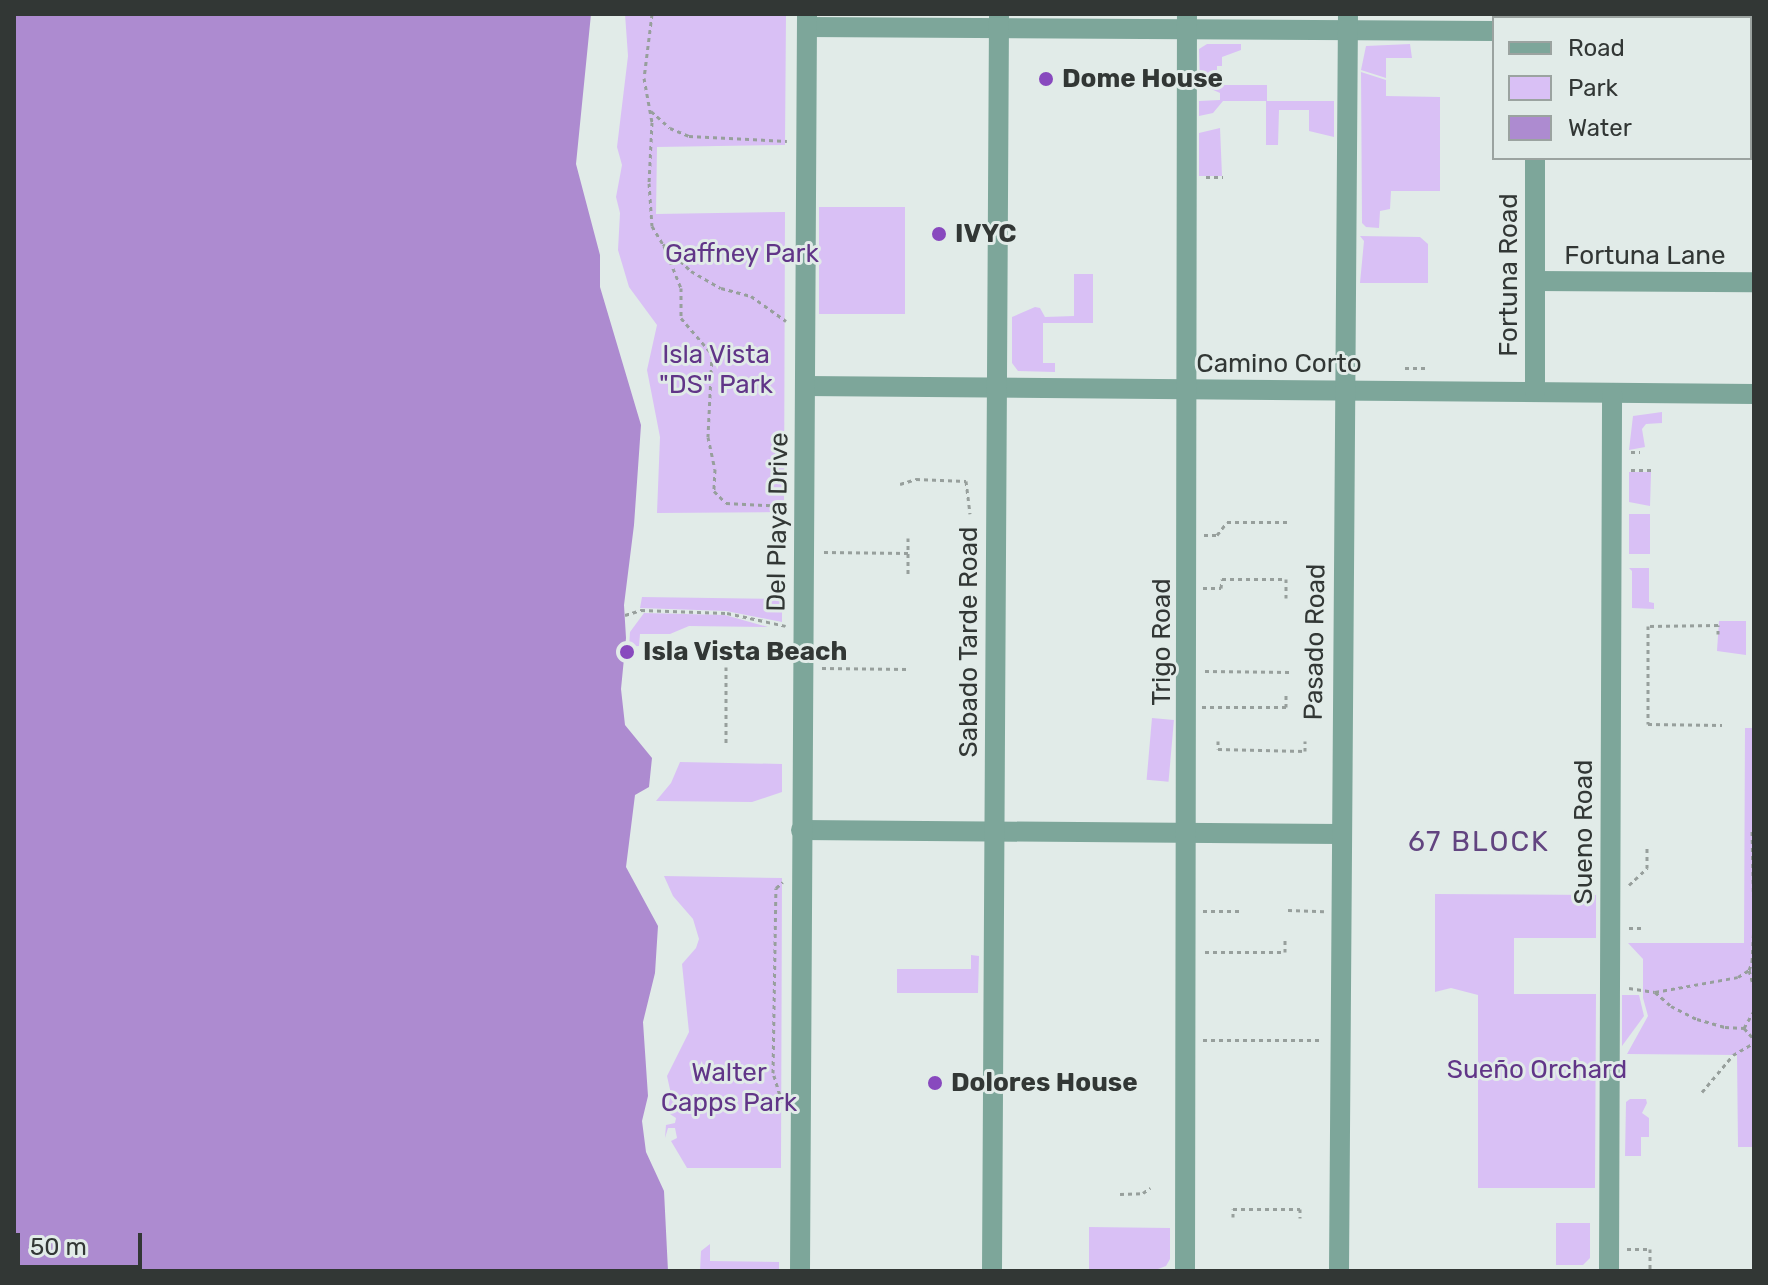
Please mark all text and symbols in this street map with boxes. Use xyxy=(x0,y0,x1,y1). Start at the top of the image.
legend xyxy=(1492,16,1752,160)
text: Road xyxy=(1568,34,1625,62)
place label: Dome House xyxy=(1062,63,1223,95)
marker: Dome House xyxy=(1037,70,1055,88)
text: Park xyxy=(1568,74,1618,102)
text: Water xyxy=(1568,114,1632,142)
street label: Fortuna Road xyxy=(1493,193,1525,357)
place label: IVYC xyxy=(955,218,1017,250)
marker: IVYC xyxy=(930,225,948,243)
park label: Gaffney Park xyxy=(665,238,819,270)
street label: Fortuna Lane xyxy=(1564,240,1726,272)
park label: Isla Vista "DS" Park xyxy=(659,339,773,400)
street label: Camino Corto xyxy=(1196,348,1362,380)
street label: Del Playa Drive xyxy=(761,432,795,612)
street label: Sabado Tarde Road xyxy=(953,526,985,758)
street label: Pasado Road xyxy=(1298,563,1332,721)
street label: Trigo Road xyxy=(1146,578,1178,706)
place label: Isla Vista Beach xyxy=(643,636,848,668)
marker: Isla Vista Beach xyxy=(618,643,636,661)
street label: Sueno Road xyxy=(1568,759,1600,905)
district label: 67 BLOCK xyxy=(1408,825,1550,859)
park label: Sueño Orchard xyxy=(1447,1054,1627,1086)
park label: Walter Capps Park xyxy=(661,1057,797,1118)
place label: Dolores House xyxy=(951,1067,1138,1099)
marker: Dolores House xyxy=(926,1074,944,1092)
scale bar xyxy=(20,1217,146,1267)
text: 50 m xyxy=(30,1233,87,1261)

